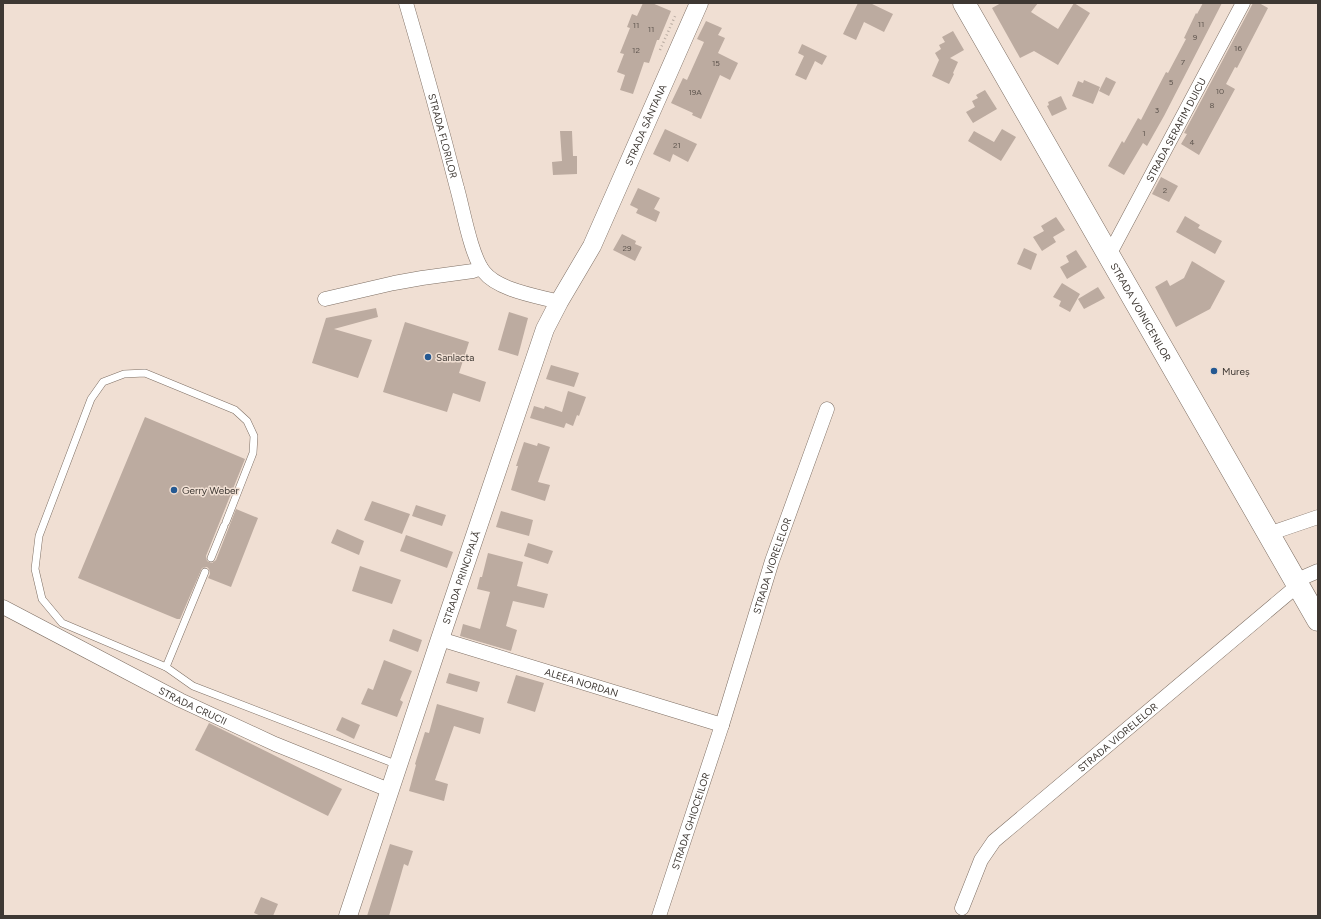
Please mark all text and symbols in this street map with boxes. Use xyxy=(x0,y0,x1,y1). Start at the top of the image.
house number: 11 xyxy=(1198,19,1204,29)
house number: 11 xyxy=(633,20,639,30)
house number: 11 xyxy=(648,24,654,34)
house number: 9 xyxy=(1193,32,1198,42)
house number: 16 xyxy=(1234,43,1242,53)
house number: 12 xyxy=(632,45,640,55)
house number: 7 xyxy=(1181,57,1186,67)
house number: 15 xyxy=(712,58,720,68)
street label: STRADA SERAFIM DUICU xyxy=(1143,75,1209,184)
house number: 5 xyxy=(1169,77,1174,87)
street label: STRADA SÂNTANA xyxy=(622,82,669,168)
house number: 10 xyxy=(1216,86,1224,96)
house number: 19A xyxy=(688,87,702,97)
street label: STRADA FLORILOR xyxy=(426,92,461,180)
house number: 8 xyxy=(1210,100,1215,110)
house number: 3 xyxy=(1155,105,1159,115)
house number: 1 xyxy=(1142,128,1146,138)
house number: 4 xyxy=(1190,137,1195,147)
house number: 21 xyxy=(673,140,681,150)
house number: 2 xyxy=(1163,185,1167,195)
house number: 29 xyxy=(623,243,632,253)
street label: STRADA VOINICENILOR xyxy=(1108,260,1175,363)
place label: Sanlacta xyxy=(436,351,474,364)
marker: Sanlacta xyxy=(423,352,433,362)
place label: Mureș xyxy=(1222,365,1250,378)
marker: Mureș xyxy=(1209,366,1219,376)
place label: Gerry Weber xyxy=(182,484,240,497)
marker: Gerry Weber xyxy=(169,485,179,495)
street label: STRADA VIORELELOR xyxy=(750,516,794,615)
street label: STRADA PRINCIPALĂ xyxy=(439,529,483,626)
street label: ALEEA NORDAN xyxy=(543,665,620,700)
street label: STRADA CRUCII xyxy=(157,684,229,727)
street label: STRADA VIORELELOR xyxy=(1075,700,1160,774)
street label: STRADA GHIOCEILOR xyxy=(668,771,712,871)

